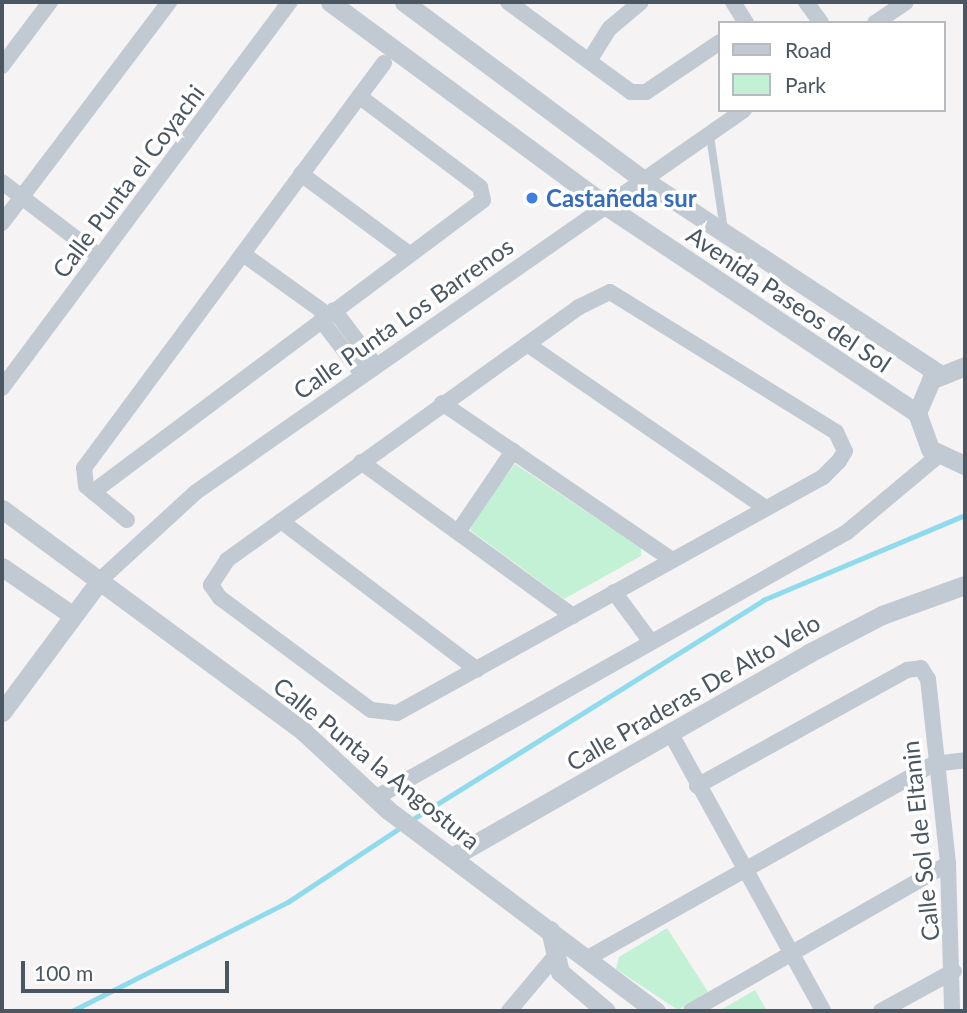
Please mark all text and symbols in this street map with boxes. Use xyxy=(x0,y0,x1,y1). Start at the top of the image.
legend xyxy=(718,21,946,112)
text: Road xyxy=(785,37,832,62)
text: Park xyxy=(785,72,826,97)
street label: Calle Punta el Coyachi xyxy=(46,79,210,283)
place label: Castañeda sur xyxy=(546,184,697,212)
marker: Castañeda sur xyxy=(524,190,540,206)
street label: Avenida Paseos del Sol xyxy=(681,220,897,378)
street label: Calle Punta Los Barrenos xyxy=(288,231,518,405)
street label: Calle Praderas De Alto Velo xyxy=(561,607,825,777)
street label: Calle Punta la Angostura xyxy=(268,671,486,855)
street label: Calle Sol de Eltanin xyxy=(895,739,945,943)
scale bar xyxy=(24,946,233,990)
text: 100 m xyxy=(34,960,93,985)

